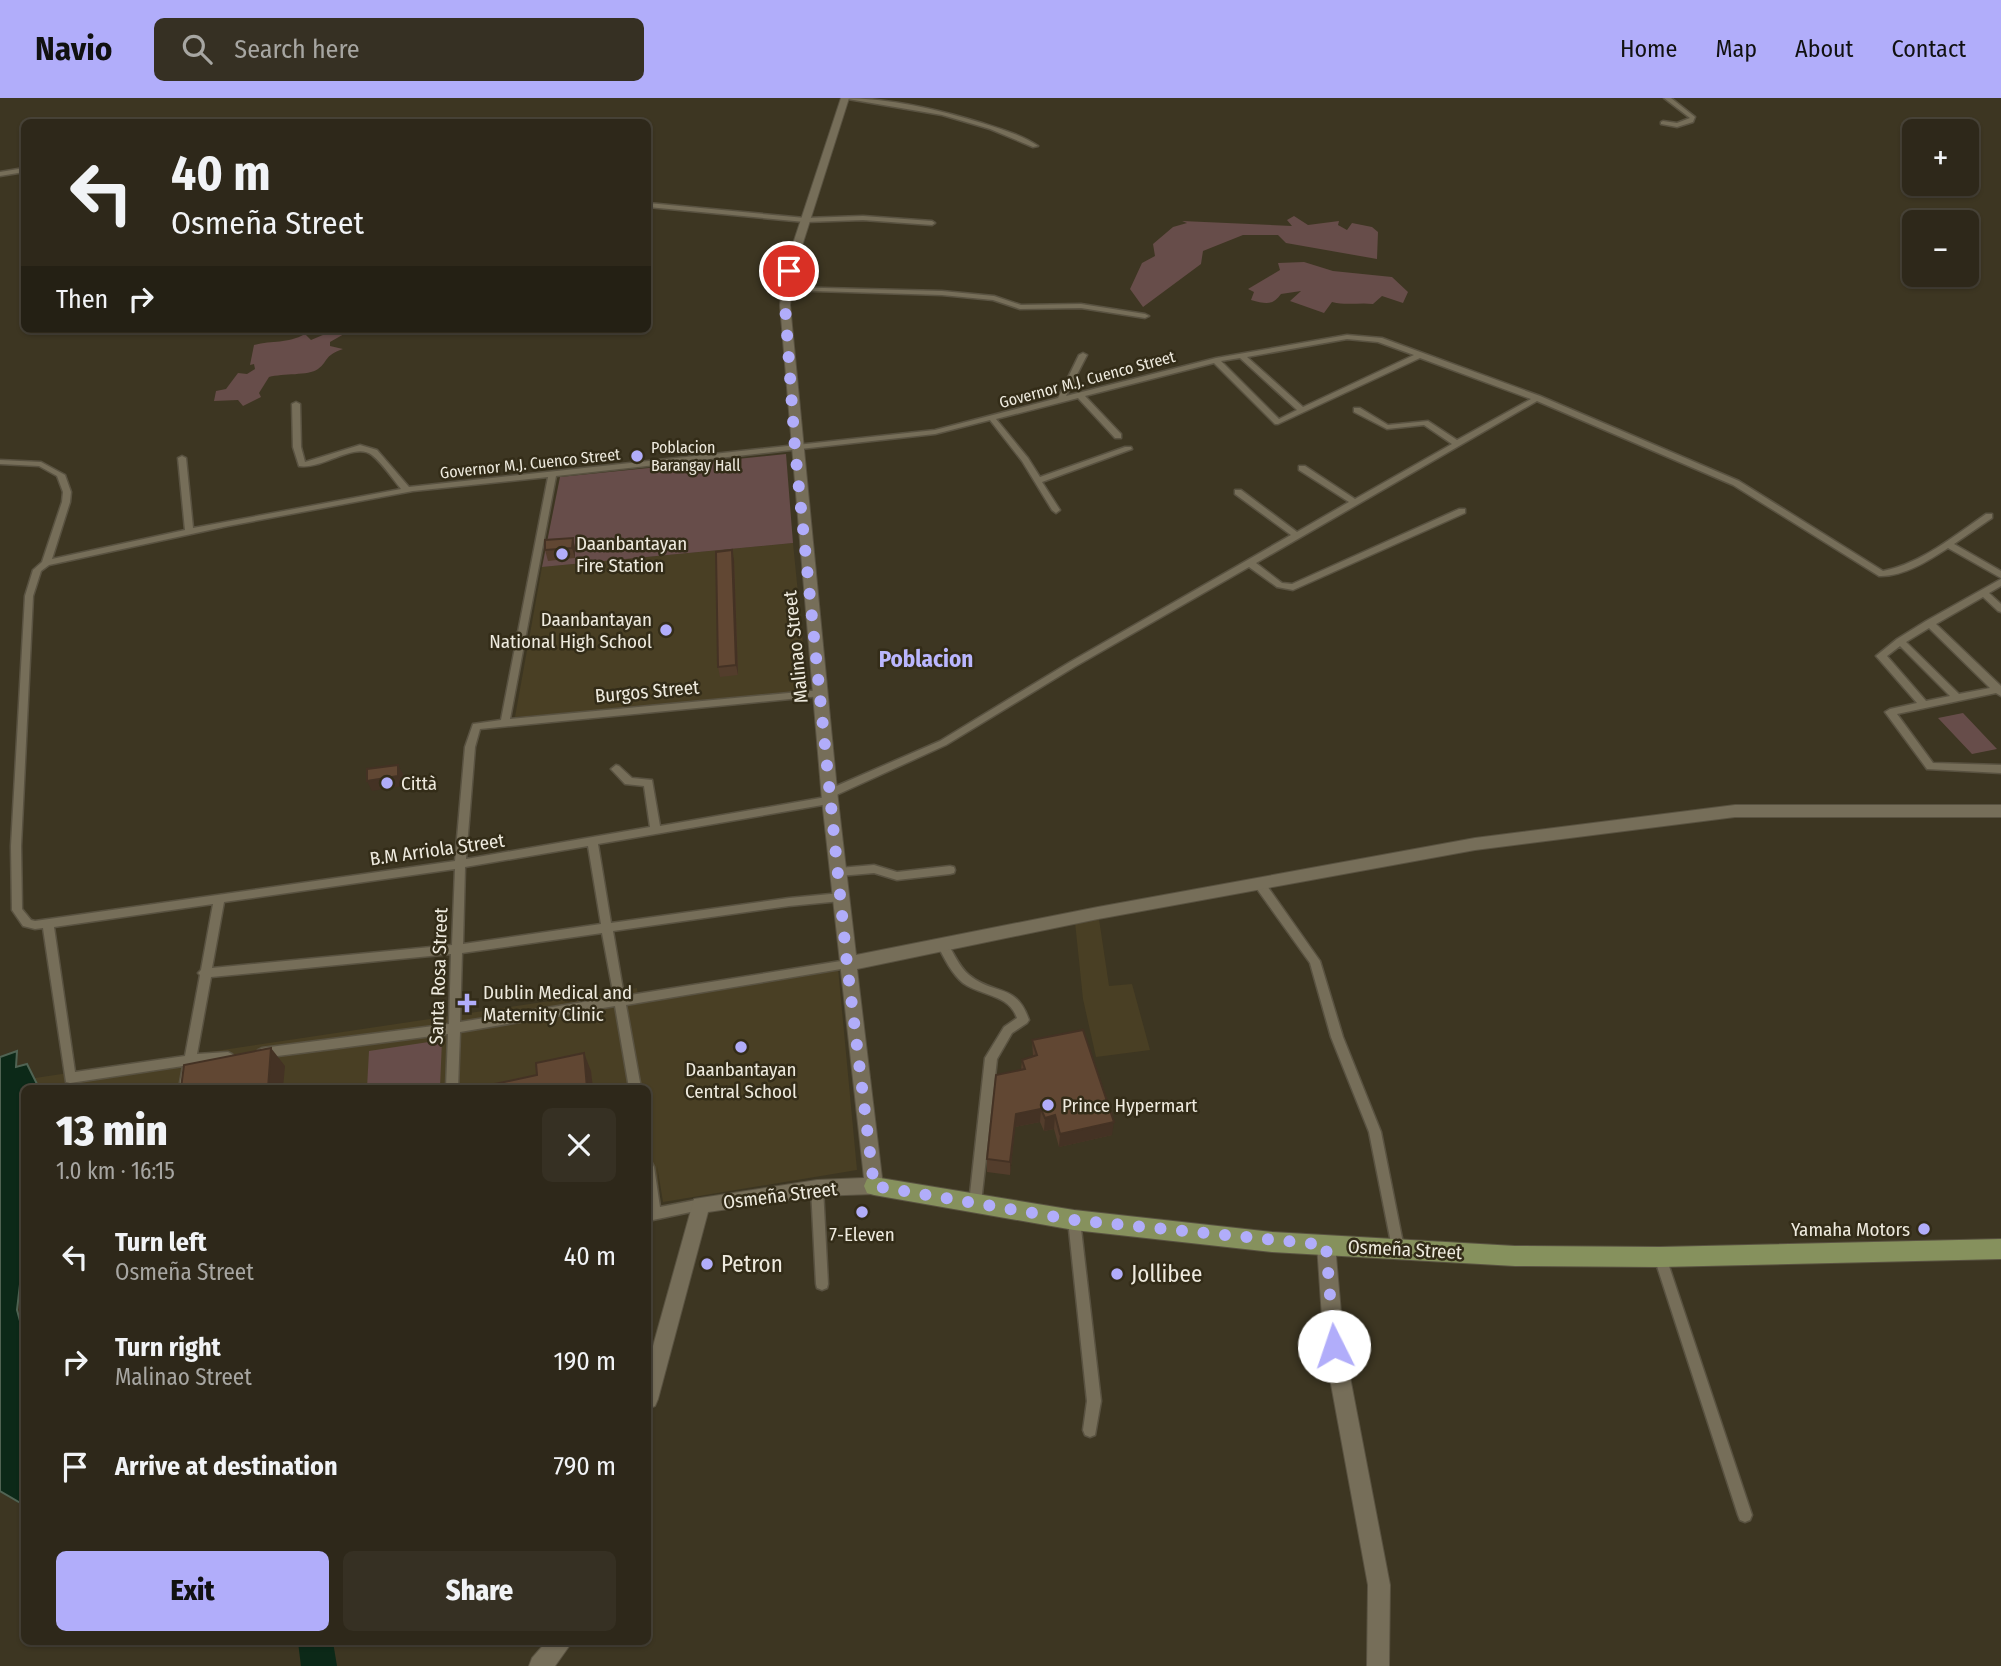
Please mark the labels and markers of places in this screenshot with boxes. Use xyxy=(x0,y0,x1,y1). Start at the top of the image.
pin xyxy=(759,241,819,301)
place label: Poblacion Barangay Hall xyxy=(651,438,741,475)
marker: Poblacion Barangay Hall xyxy=(629,448,645,464)
place label: Daanbantayan Fire Station xyxy=(576,532,687,577)
marker: Daanbantayan Fire Station xyxy=(554,546,570,562)
place label: Daanbantayan National High School xyxy=(489,608,652,653)
marker: Daanbantayan National High School xyxy=(658,622,674,638)
place label: Città xyxy=(401,772,437,795)
marker: Città xyxy=(379,775,395,791)
place label: Dublin Medical and Maternity Clinic xyxy=(483,981,632,1026)
marker: Dublin Medical and Maternity Clinic xyxy=(457,993,477,1013)
marker: Daanbantayan Central School xyxy=(733,1039,749,1055)
place label: Daanbantayan Central School xyxy=(685,1058,797,1103)
place label: Prince Hypermart xyxy=(1062,1094,1198,1117)
marker: Prince Hypermart xyxy=(1040,1097,1056,1113)
marker: 7-Eleven xyxy=(854,1204,870,1220)
place label: Yamaha Motors xyxy=(1791,1218,1910,1241)
marker: Yamaha Motors xyxy=(1916,1221,1932,1237)
place label: 7-Eleven xyxy=(829,1223,895,1246)
place label: Petron xyxy=(721,1250,783,1278)
marker: Petron xyxy=(699,1256,715,1272)
place label: Jollibee xyxy=(1131,1260,1202,1288)
marker: Jollibee xyxy=(1109,1266,1125,1282)

